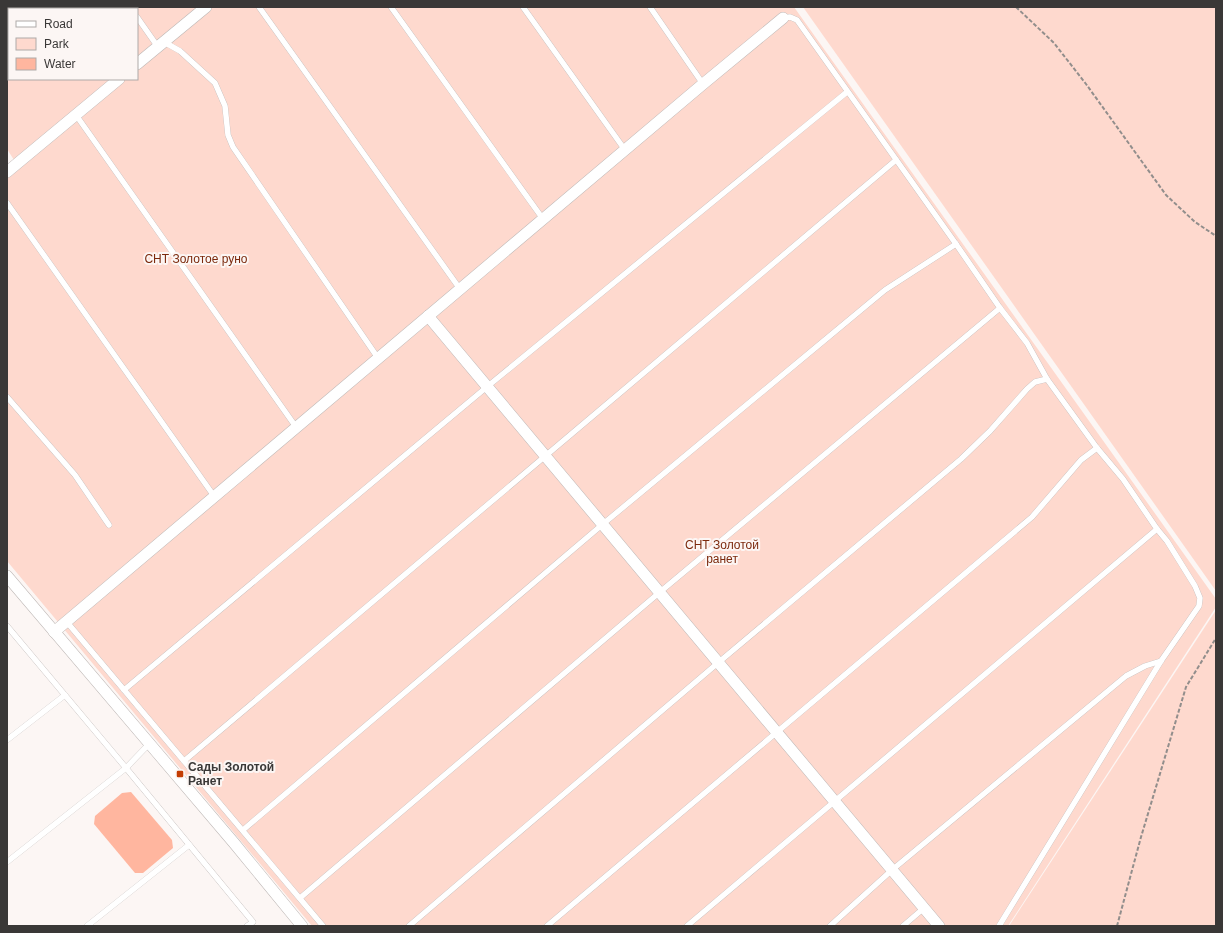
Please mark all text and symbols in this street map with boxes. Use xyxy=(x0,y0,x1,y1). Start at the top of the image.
legend xyxy=(8,8,138,80)
text: Road xyxy=(44,17,73,31)
text: Park xyxy=(44,37,70,51)
text: Water xyxy=(44,57,76,71)
park label: СНТ Золотое руно xyxy=(144,252,248,266)
park label: СНТ Золотой ранет xyxy=(685,538,759,566)
place label: Сады Золотой Ранет xyxy=(188,760,274,788)
marker: Сады Золотой Ранет xyxy=(175,769,185,779)

